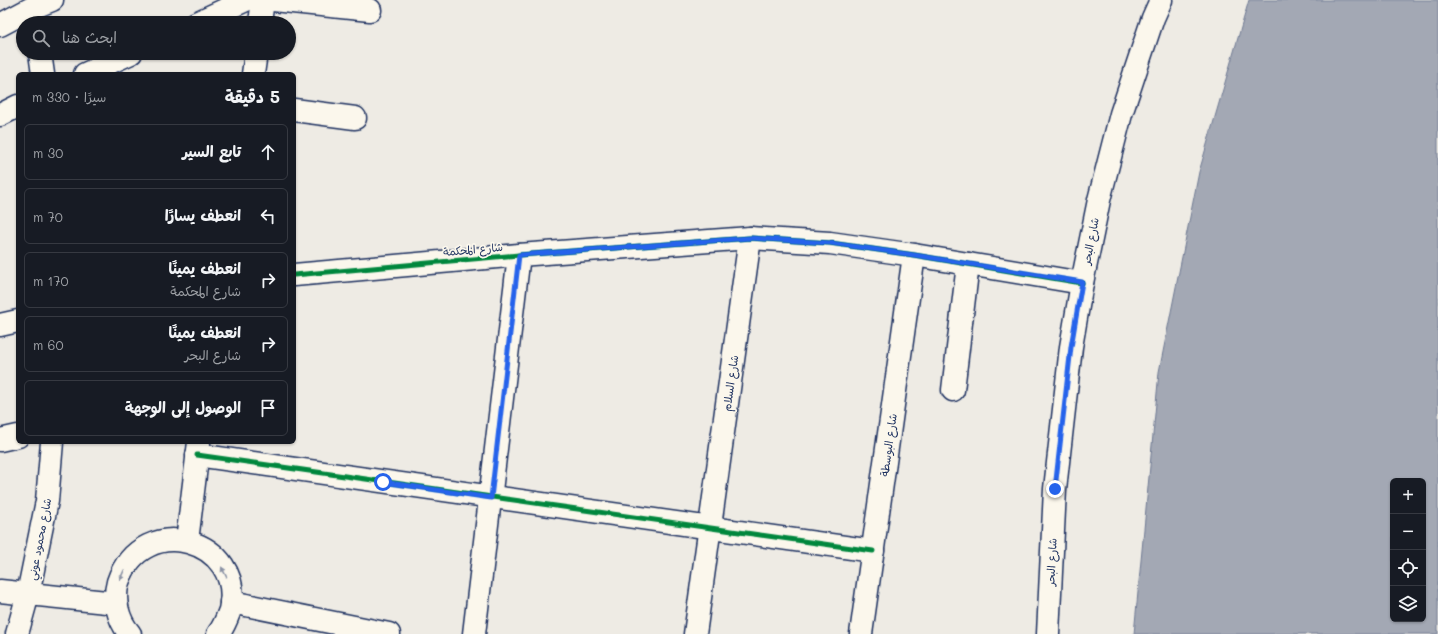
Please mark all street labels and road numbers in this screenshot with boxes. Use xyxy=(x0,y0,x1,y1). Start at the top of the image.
street label: شارع البحر xyxy=(1078,216,1104,267)
street label: شارع المحكمة xyxy=(443,239,504,261)
street label: شارع السلام xyxy=(719,354,743,412)
street label: شارع البوسطة xyxy=(876,412,902,478)
street label: شارع محمود عوني xyxy=(24,497,58,582)
street label: شارع البحر xyxy=(1042,538,1062,587)

